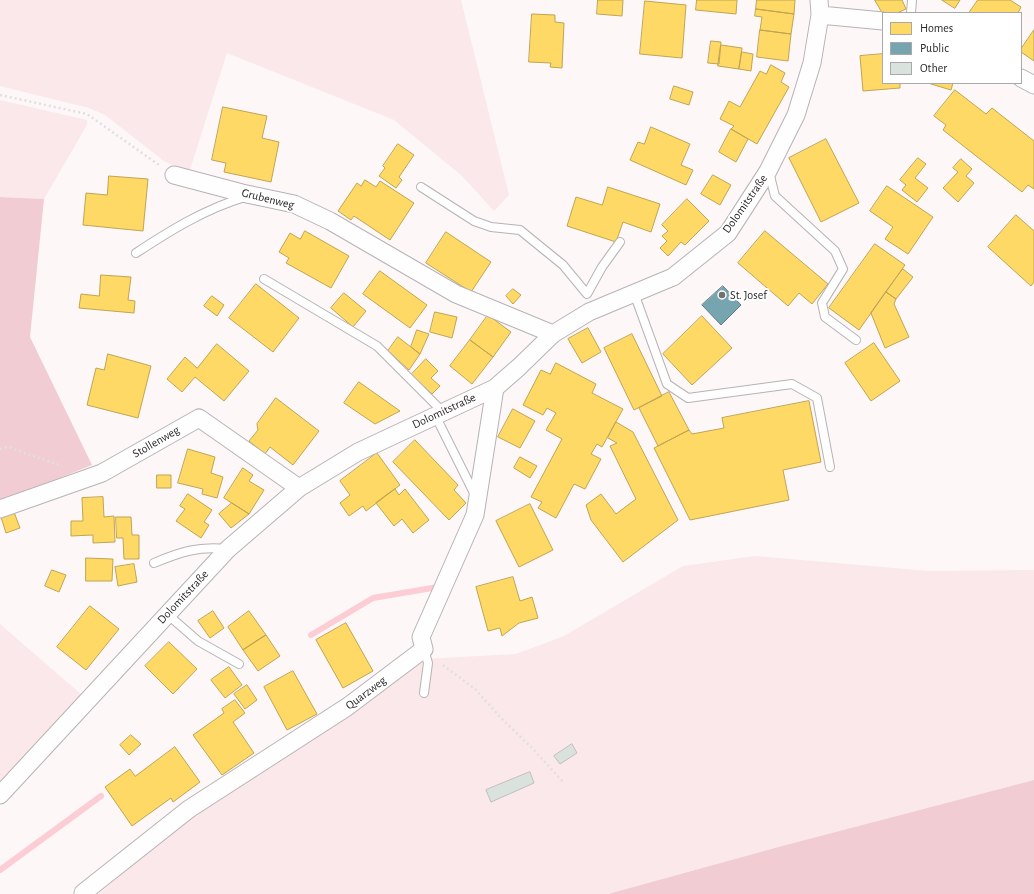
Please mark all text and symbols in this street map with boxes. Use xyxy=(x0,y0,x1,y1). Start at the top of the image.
legend xyxy=(882,12,1022,84)
text: Homes xyxy=(920,22,953,34)
text: Public xyxy=(920,42,949,54)
text: Other xyxy=(920,62,947,74)
street label: Dolomitstraße xyxy=(719,172,771,236)
street label: Grubenweg xyxy=(240,186,296,212)
place label: St. Josef xyxy=(730,288,767,302)
marker: St. Josef xyxy=(717,290,727,300)
street label: Dolomitstraße xyxy=(410,390,478,432)
street label: Stollenweg xyxy=(130,423,182,461)
street label: Dolomitstraße xyxy=(154,567,212,627)
street label: Quarzweg xyxy=(343,673,389,713)

